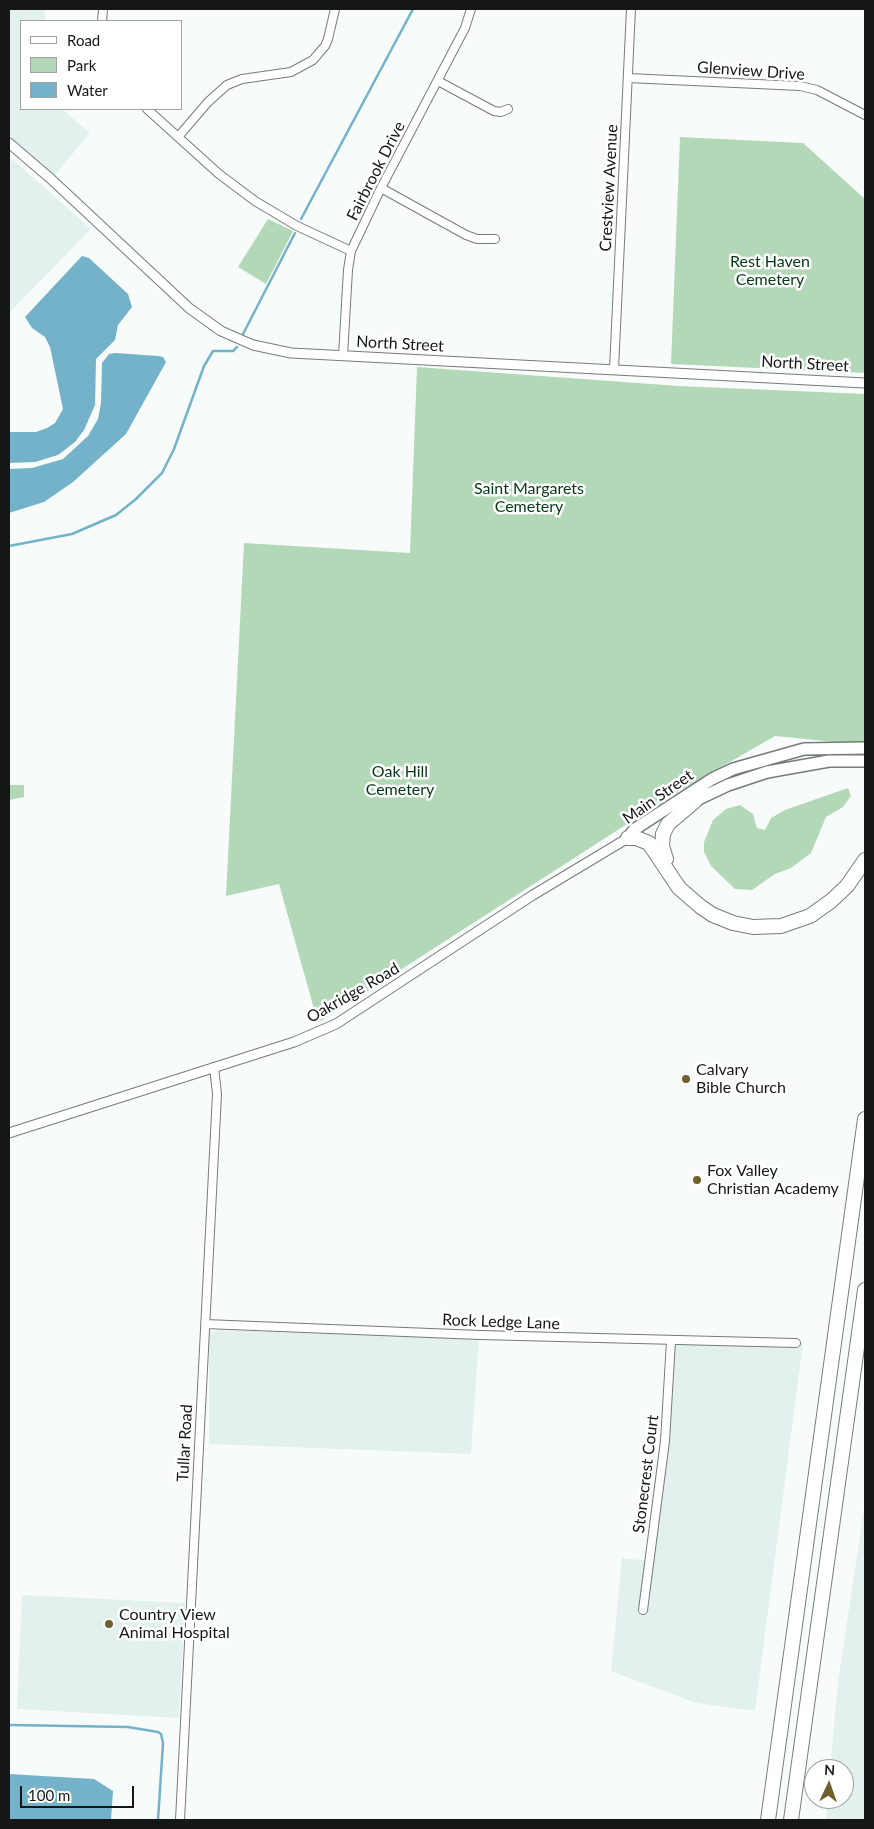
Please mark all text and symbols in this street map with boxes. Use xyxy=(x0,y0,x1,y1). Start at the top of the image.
legend xyxy=(20,20,182,110)
text: Road xyxy=(67,31,100,49)
text: Park xyxy=(67,56,96,74)
street label: Glenview Drive xyxy=(697,58,805,84)
text: Water xyxy=(67,81,108,99)
street label: Fairbrook Drive xyxy=(343,118,409,224)
street label: Crestview Avenue xyxy=(596,124,622,252)
park label: Rest Haven Cemetery xyxy=(730,252,810,290)
street label: North Street xyxy=(356,332,444,356)
street label: North Street xyxy=(761,352,849,376)
park label: Saint Margarets Cemetery xyxy=(474,479,584,517)
park label: Oak Hill Cemetery xyxy=(366,762,434,800)
street label: Main Street xyxy=(619,766,697,828)
street label: Oakridge Road xyxy=(303,959,403,1027)
place label: Calvary Bible Church xyxy=(696,1060,786,1098)
marker: Calvary Bible Church xyxy=(680,1073,692,1085)
place label: Fox Valley Christian Academy xyxy=(707,1161,839,1199)
marker: Fox Valley Christian Academy xyxy=(691,1174,703,1186)
street label: Rock Ledge Lane xyxy=(442,1310,560,1334)
street label: Tullar Road xyxy=(173,1404,197,1482)
street label: Stonecrest Court xyxy=(629,1414,663,1534)
place label: Country View Animal Hospital xyxy=(119,1605,230,1643)
marker: Country View Animal Hospital xyxy=(103,1618,115,1630)
north arrow xyxy=(804,1759,854,1809)
text: N xyxy=(824,1761,836,1778)
scale bar xyxy=(22,1776,136,1808)
text: 100 m xyxy=(28,1786,70,1804)

